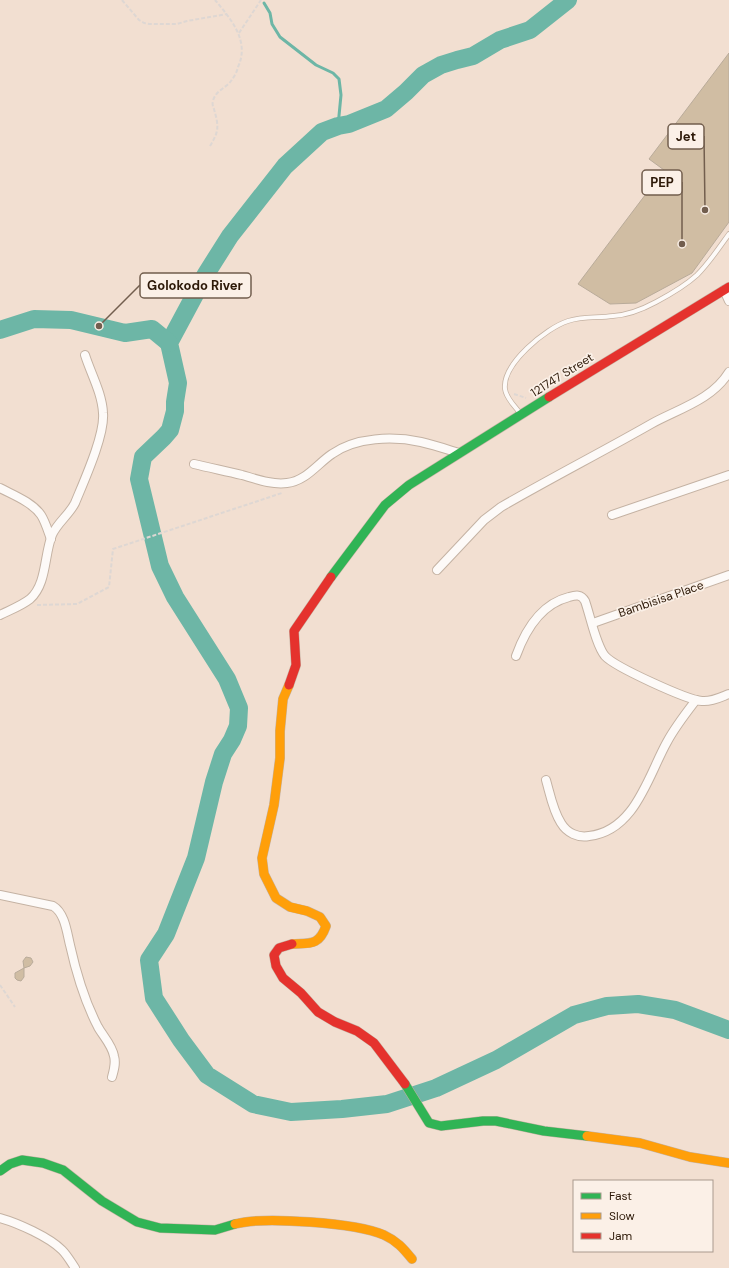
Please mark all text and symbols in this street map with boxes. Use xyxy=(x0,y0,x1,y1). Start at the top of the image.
callout: Jet xyxy=(668,124,704,149)
text: Jet xyxy=(676,128,696,145)
callout: PEP xyxy=(642,170,682,195)
text: PEP xyxy=(650,174,674,191)
callout: Golokodo River xyxy=(140,273,251,298)
text: Golokodo River xyxy=(147,277,244,294)
street label: 121747 Street xyxy=(528,349,597,401)
street label: Bambisisa Place xyxy=(616,577,706,621)
legend xyxy=(573,1180,713,1252)
text: Fast xyxy=(609,1188,632,1204)
text: Slow xyxy=(609,1208,635,1224)
text: Jam xyxy=(609,1228,632,1244)

